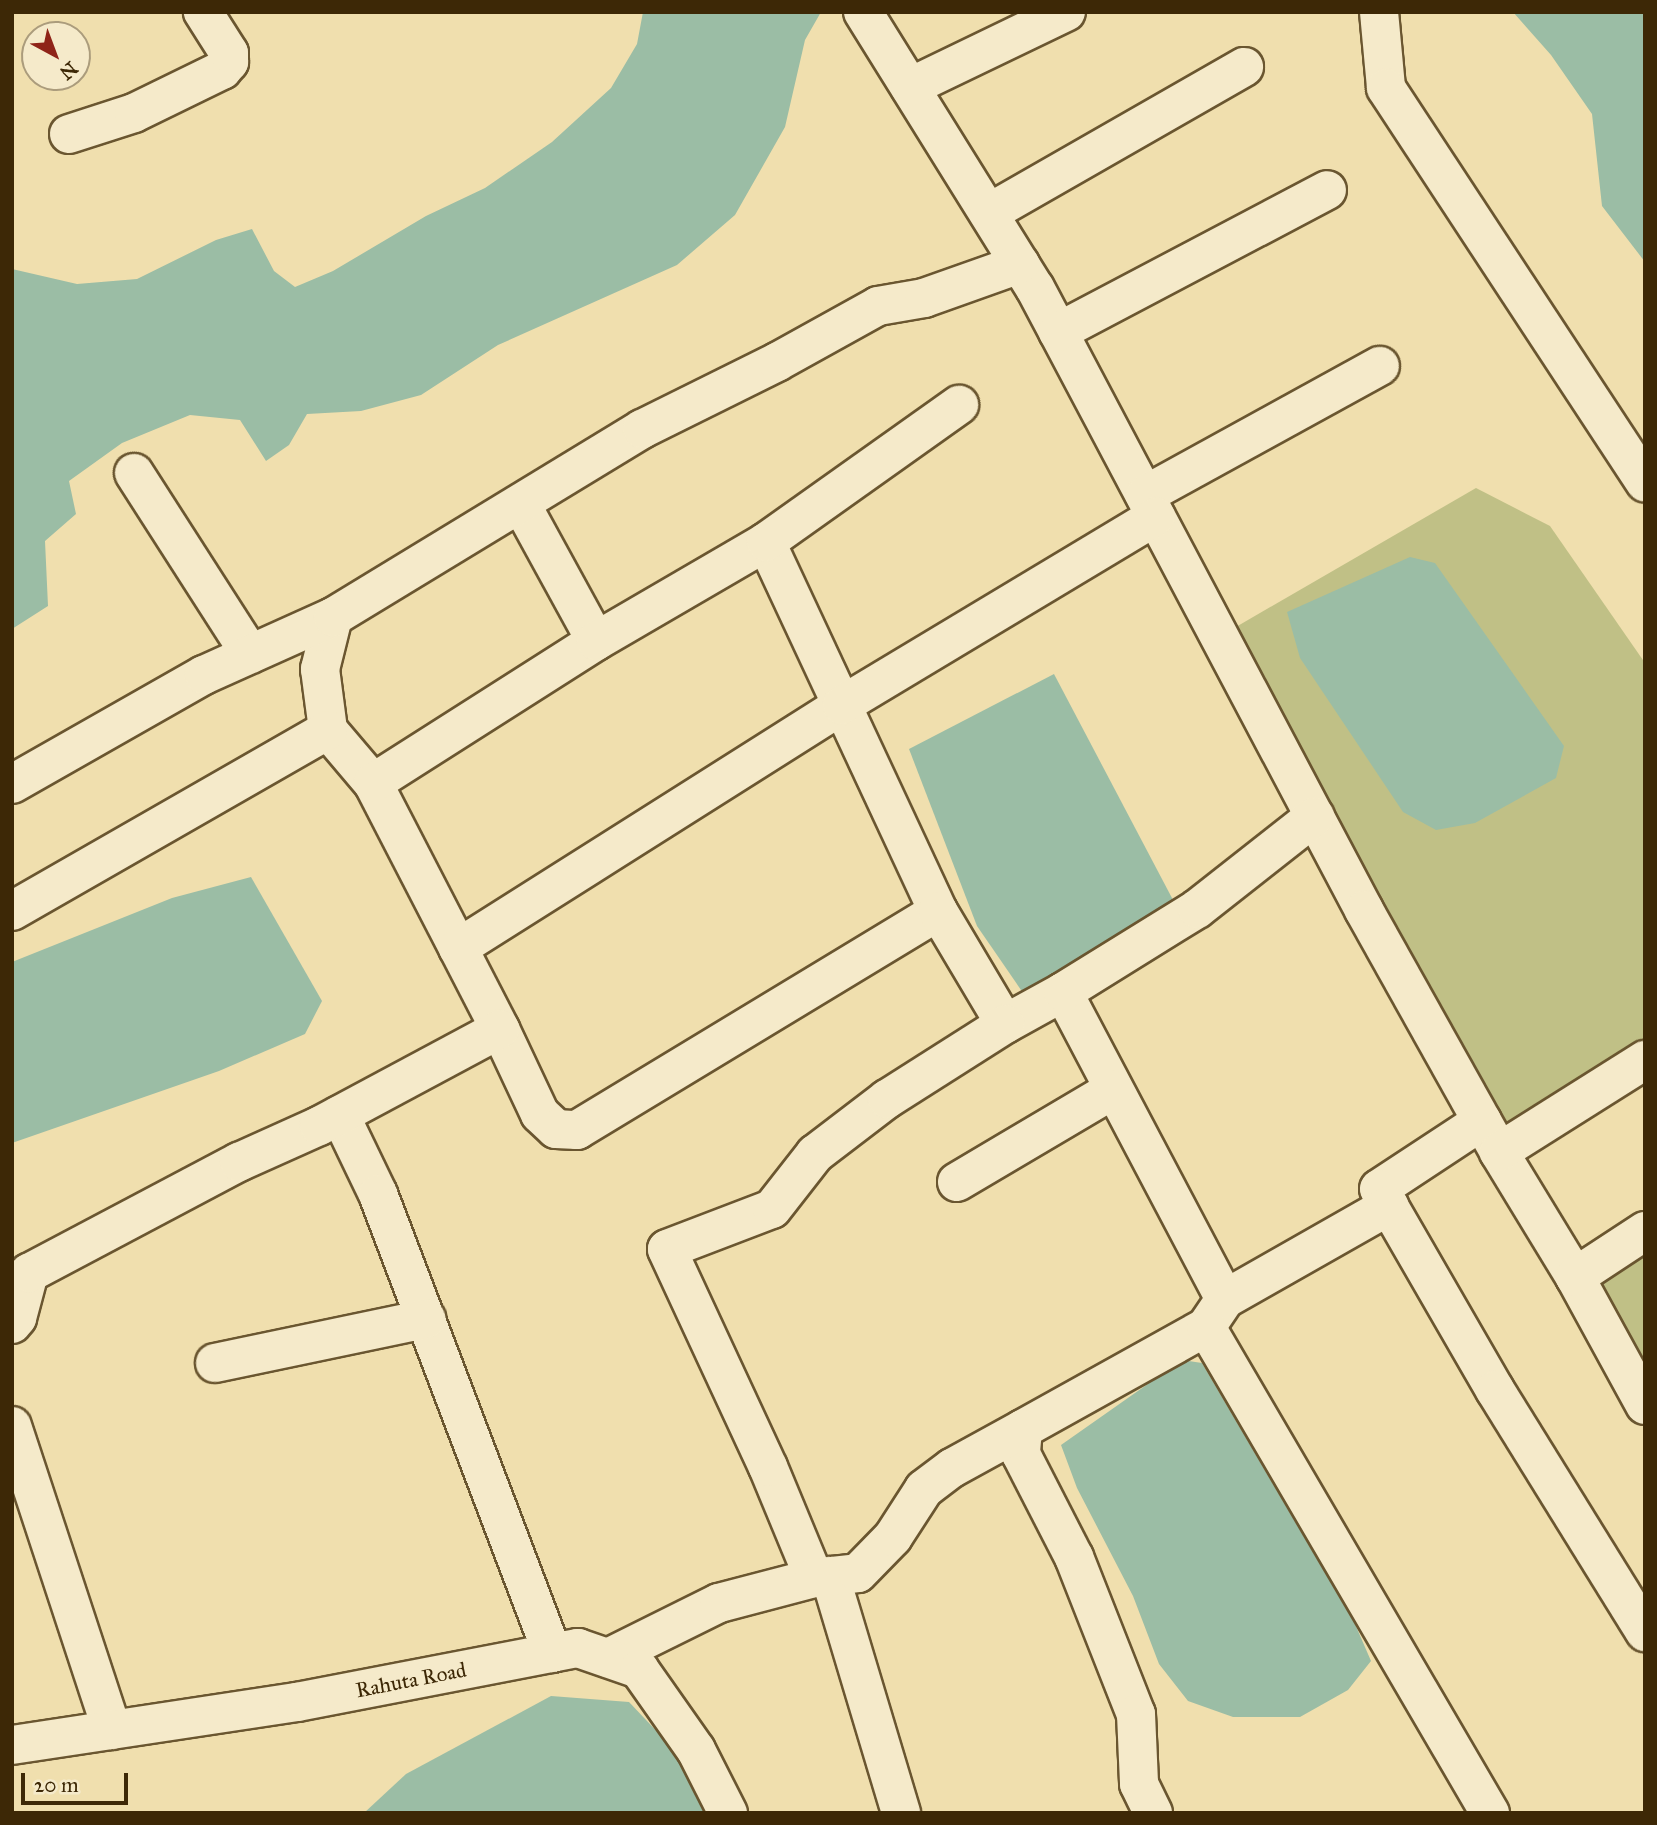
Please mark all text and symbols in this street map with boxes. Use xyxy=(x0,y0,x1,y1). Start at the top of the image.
north arrow xyxy=(21,21,91,91)
text: N xyxy=(55,57,82,85)
street label: Rahuta Road xyxy=(354,1657,468,1703)
scale bar xyxy=(24,1758,131,1802)
text: 20 m xyxy=(34,1772,79,1798)

